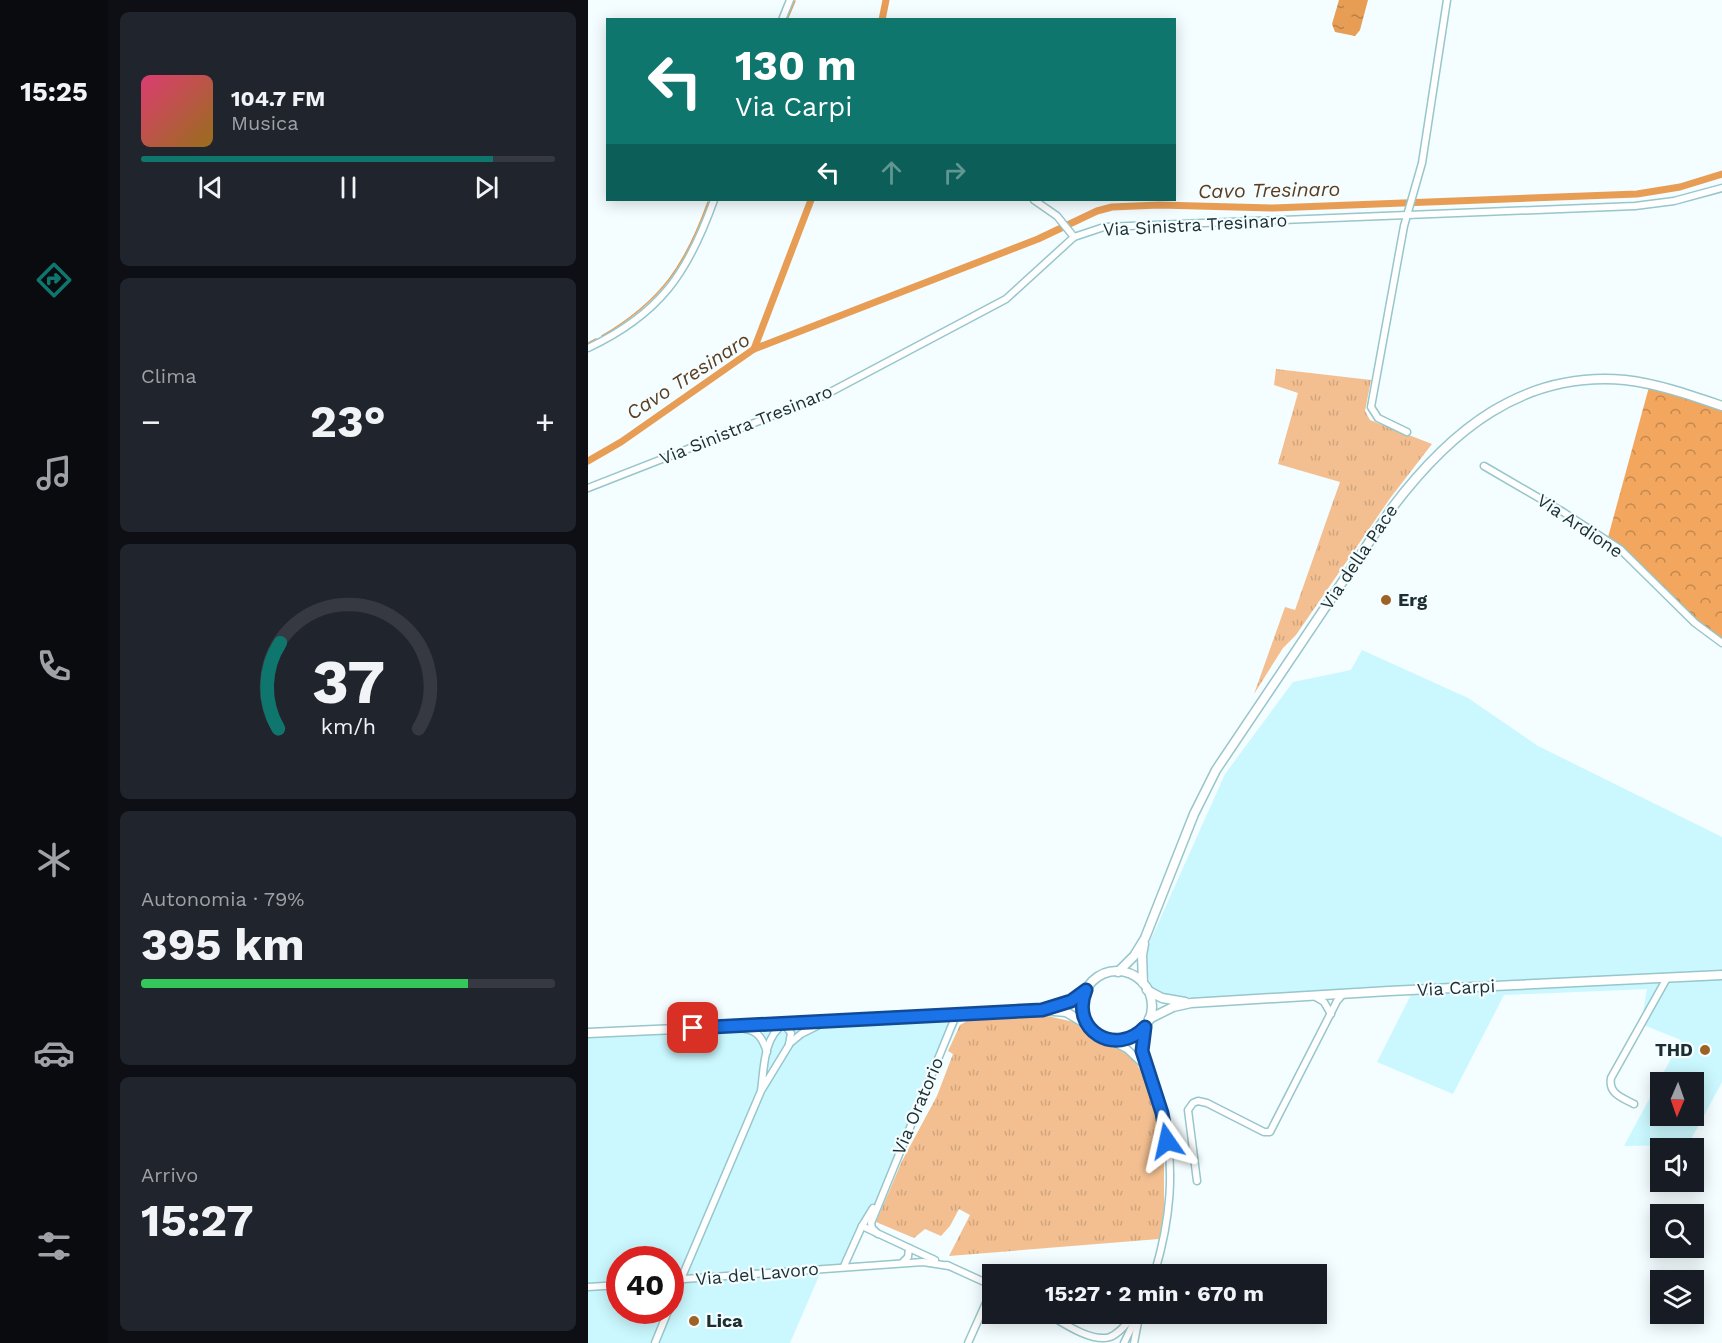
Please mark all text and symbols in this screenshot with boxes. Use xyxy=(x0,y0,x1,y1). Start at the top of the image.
text: 130 m xyxy=(735,41,857,90)
icon: left xyxy=(636,42,714,120)
text: 15:25 xyxy=(20,76,88,108)
text: 104.7 FM xyxy=(231,86,325,111)
text: Via Carpi xyxy=(735,91,852,123)
text: Musica xyxy=(231,111,299,135)
icon: left xyxy=(812,156,845,189)
icon: ahead xyxy=(875,156,908,189)
icon: right xyxy=(938,156,971,189)
icon: previous xyxy=(194,171,227,204)
icon: pause xyxy=(332,171,365,204)
icon: next xyxy=(470,171,503,204)
water label: Cavo Tresinaro xyxy=(1198,177,1340,203)
street label: Via Sinistra Tresinaro xyxy=(1102,209,1288,240)
icon: directions xyxy=(33,259,75,301)
water label: Cavo Tresinaro xyxy=(622,327,754,425)
text: Clima xyxy=(141,364,197,388)
street label: Via Sinistra Tresinaro xyxy=(656,380,835,469)
text: 23° xyxy=(310,395,386,448)
text: − xyxy=(141,402,161,441)
text: + xyxy=(535,402,555,441)
icon: music xyxy=(33,452,75,494)
street label: Via Ardione xyxy=(1533,489,1627,562)
street label: Via della Pace xyxy=(1316,500,1402,613)
place label: Erg xyxy=(1398,589,1428,610)
marker: Erg xyxy=(1379,593,1393,607)
icon: phone xyxy=(33,645,75,687)
text: 37 xyxy=(311,645,385,718)
text: km/h xyxy=(320,714,376,739)
icon: climate xyxy=(33,839,75,881)
text: Autonomia · 79% xyxy=(141,887,304,911)
text: 395 km xyxy=(141,918,305,971)
street label: Via Carpi xyxy=(1416,975,1496,1000)
pin xyxy=(667,1002,718,1053)
icon: arrive xyxy=(676,1011,709,1044)
icon: car xyxy=(33,1032,75,1074)
place label: THD xyxy=(1655,1039,1693,1060)
marker: THD xyxy=(1698,1043,1712,1057)
street label: Via Oratorio xyxy=(888,1054,948,1158)
north arrow xyxy=(1650,1072,1704,1126)
map controls xyxy=(1650,1072,1704,1324)
position arrow xyxy=(1135,1109,1199,1173)
button: sound xyxy=(1650,1138,1704,1192)
text: Arrivo xyxy=(141,1163,198,1187)
text: 15:27 xyxy=(141,1194,254,1247)
button: search xyxy=(1650,1204,1704,1258)
icon: filters xyxy=(33,1225,75,1267)
speed limit sign: 40 xyxy=(606,1246,684,1324)
street label: Via del Lavoro xyxy=(694,1258,819,1289)
button: layers xyxy=(1650,1270,1704,1324)
text: 15:27 · 2 min · 670 m xyxy=(1045,1281,1264,1306)
place label: Lica xyxy=(706,1310,743,1331)
marker: Lica xyxy=(687,1314,701,1328)

